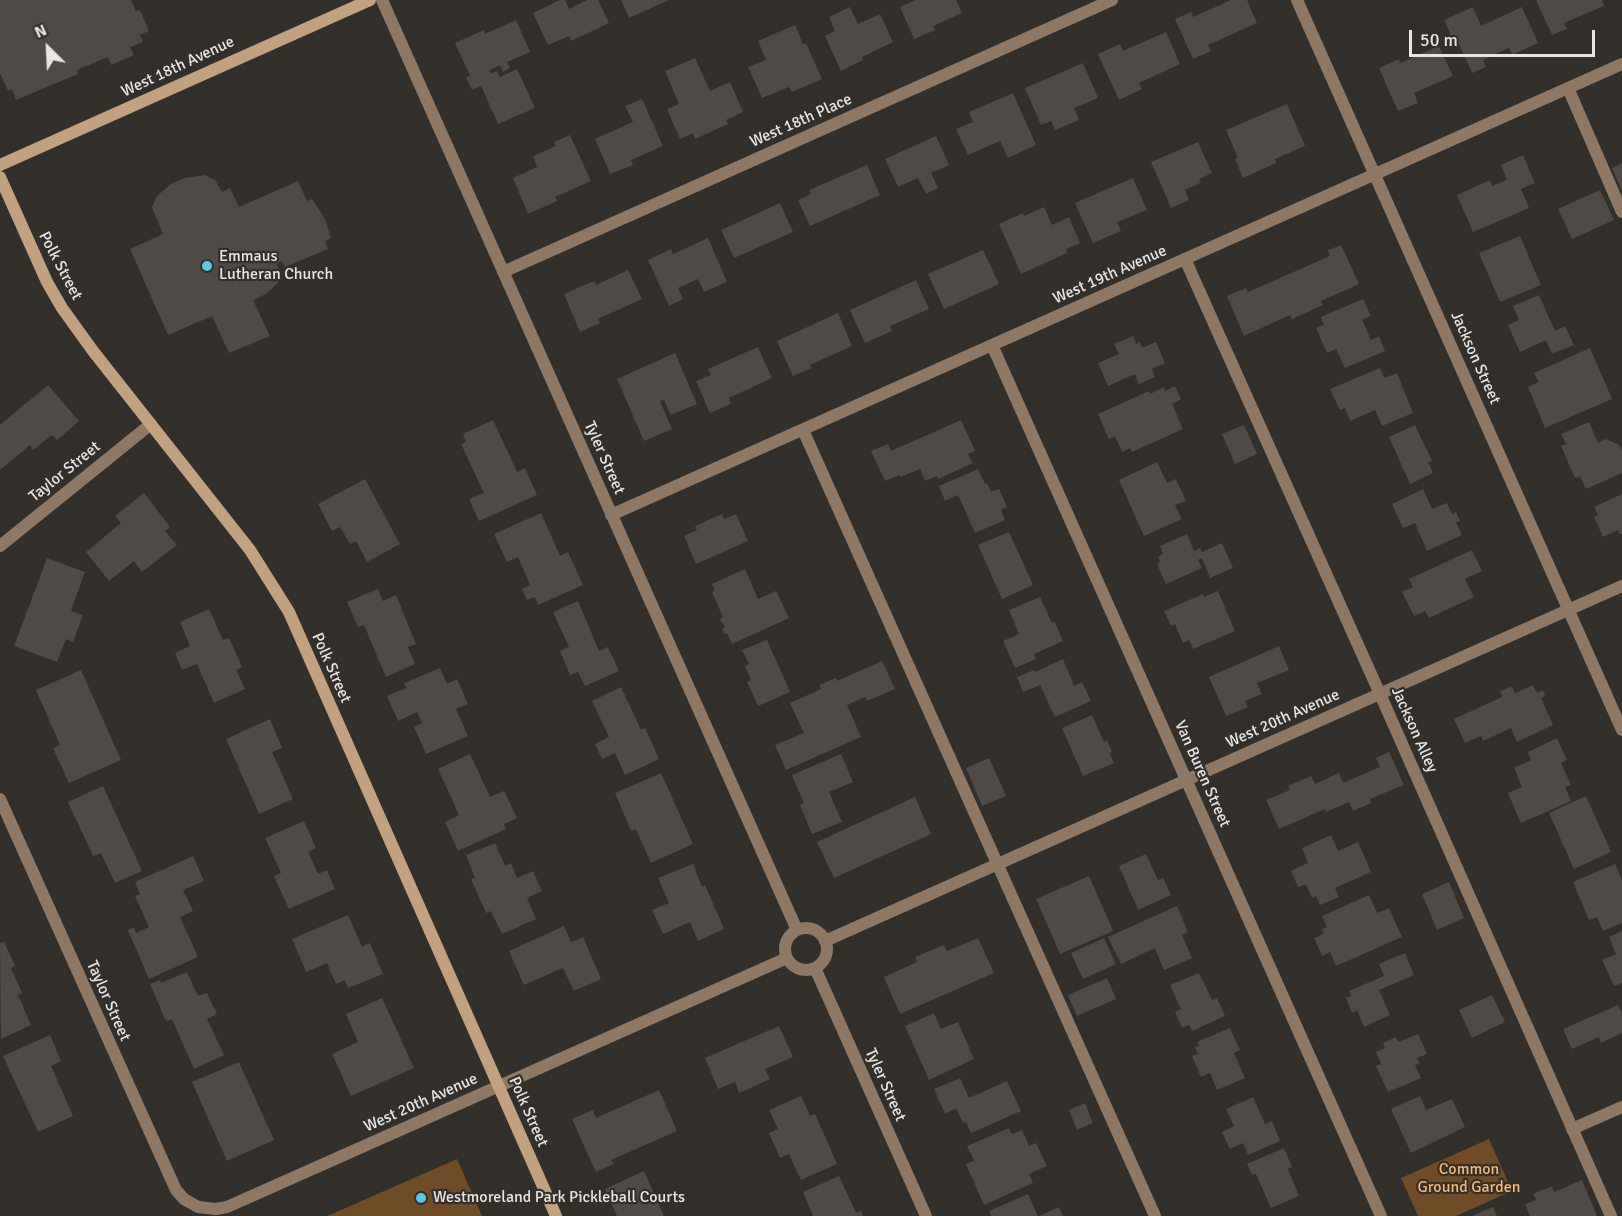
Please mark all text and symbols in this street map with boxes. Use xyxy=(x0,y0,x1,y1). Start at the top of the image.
north arrow xyxy=(18,18,78,78)
scale bar xyxy=(1412,18,1598,56)
text: N xyxy=(32,20,50,43)
text: 50 m xyxy=(1420,29,1458,51)
street label: West 18th Avenue xyxy=(119,32,237,102)
street label: West 18th Place xyxy=(747,90,855,152)
street label: Polk Street xyxy=(34,228,86,304)
street label: West 19th Avenue xyxy=(1050,241,1170,309)
place label: Emmaus Lutheran Church xyxy=(219,247,333,285)
marker: Emmaus Lutheran Church xyxy=(200,259,214,273)
street label: Jackson Street xyxy=(1446,309,1504,407)
street label: Tyler Street xyxy=(579,419,629,497)
street label: Taylor Street xyxy=(26,437,104,507)
street label: Polk Street xyxy=(307,630,355,706)
street label: Jackson Alley xyxy=(1387,684,1441,776)
street label: West 20th Avenue xyxy=(1223,685,1343,753)
street label: Van Buren Street xyxy=(1170,718,1234,830)
street label: Taylor Street xyxy=(82,958,134,1044)
street label: Tyler Street xyxy=(860,1046,910,1124)
street label: West 20th Avenue xyxy=(361,1069,481,1137)
street label: Polk Street xyxy=(504,1074,552,1150)
park label: Common Ground Garden xyxy=(1417,1160,1521,1198)
place label: Westmoreland Park Pickleball Courts xyxy=(433,1188,685,1208)
marker: Westmoreland Park Pickleball Courts xyxy=(414,1191,428,1205)

